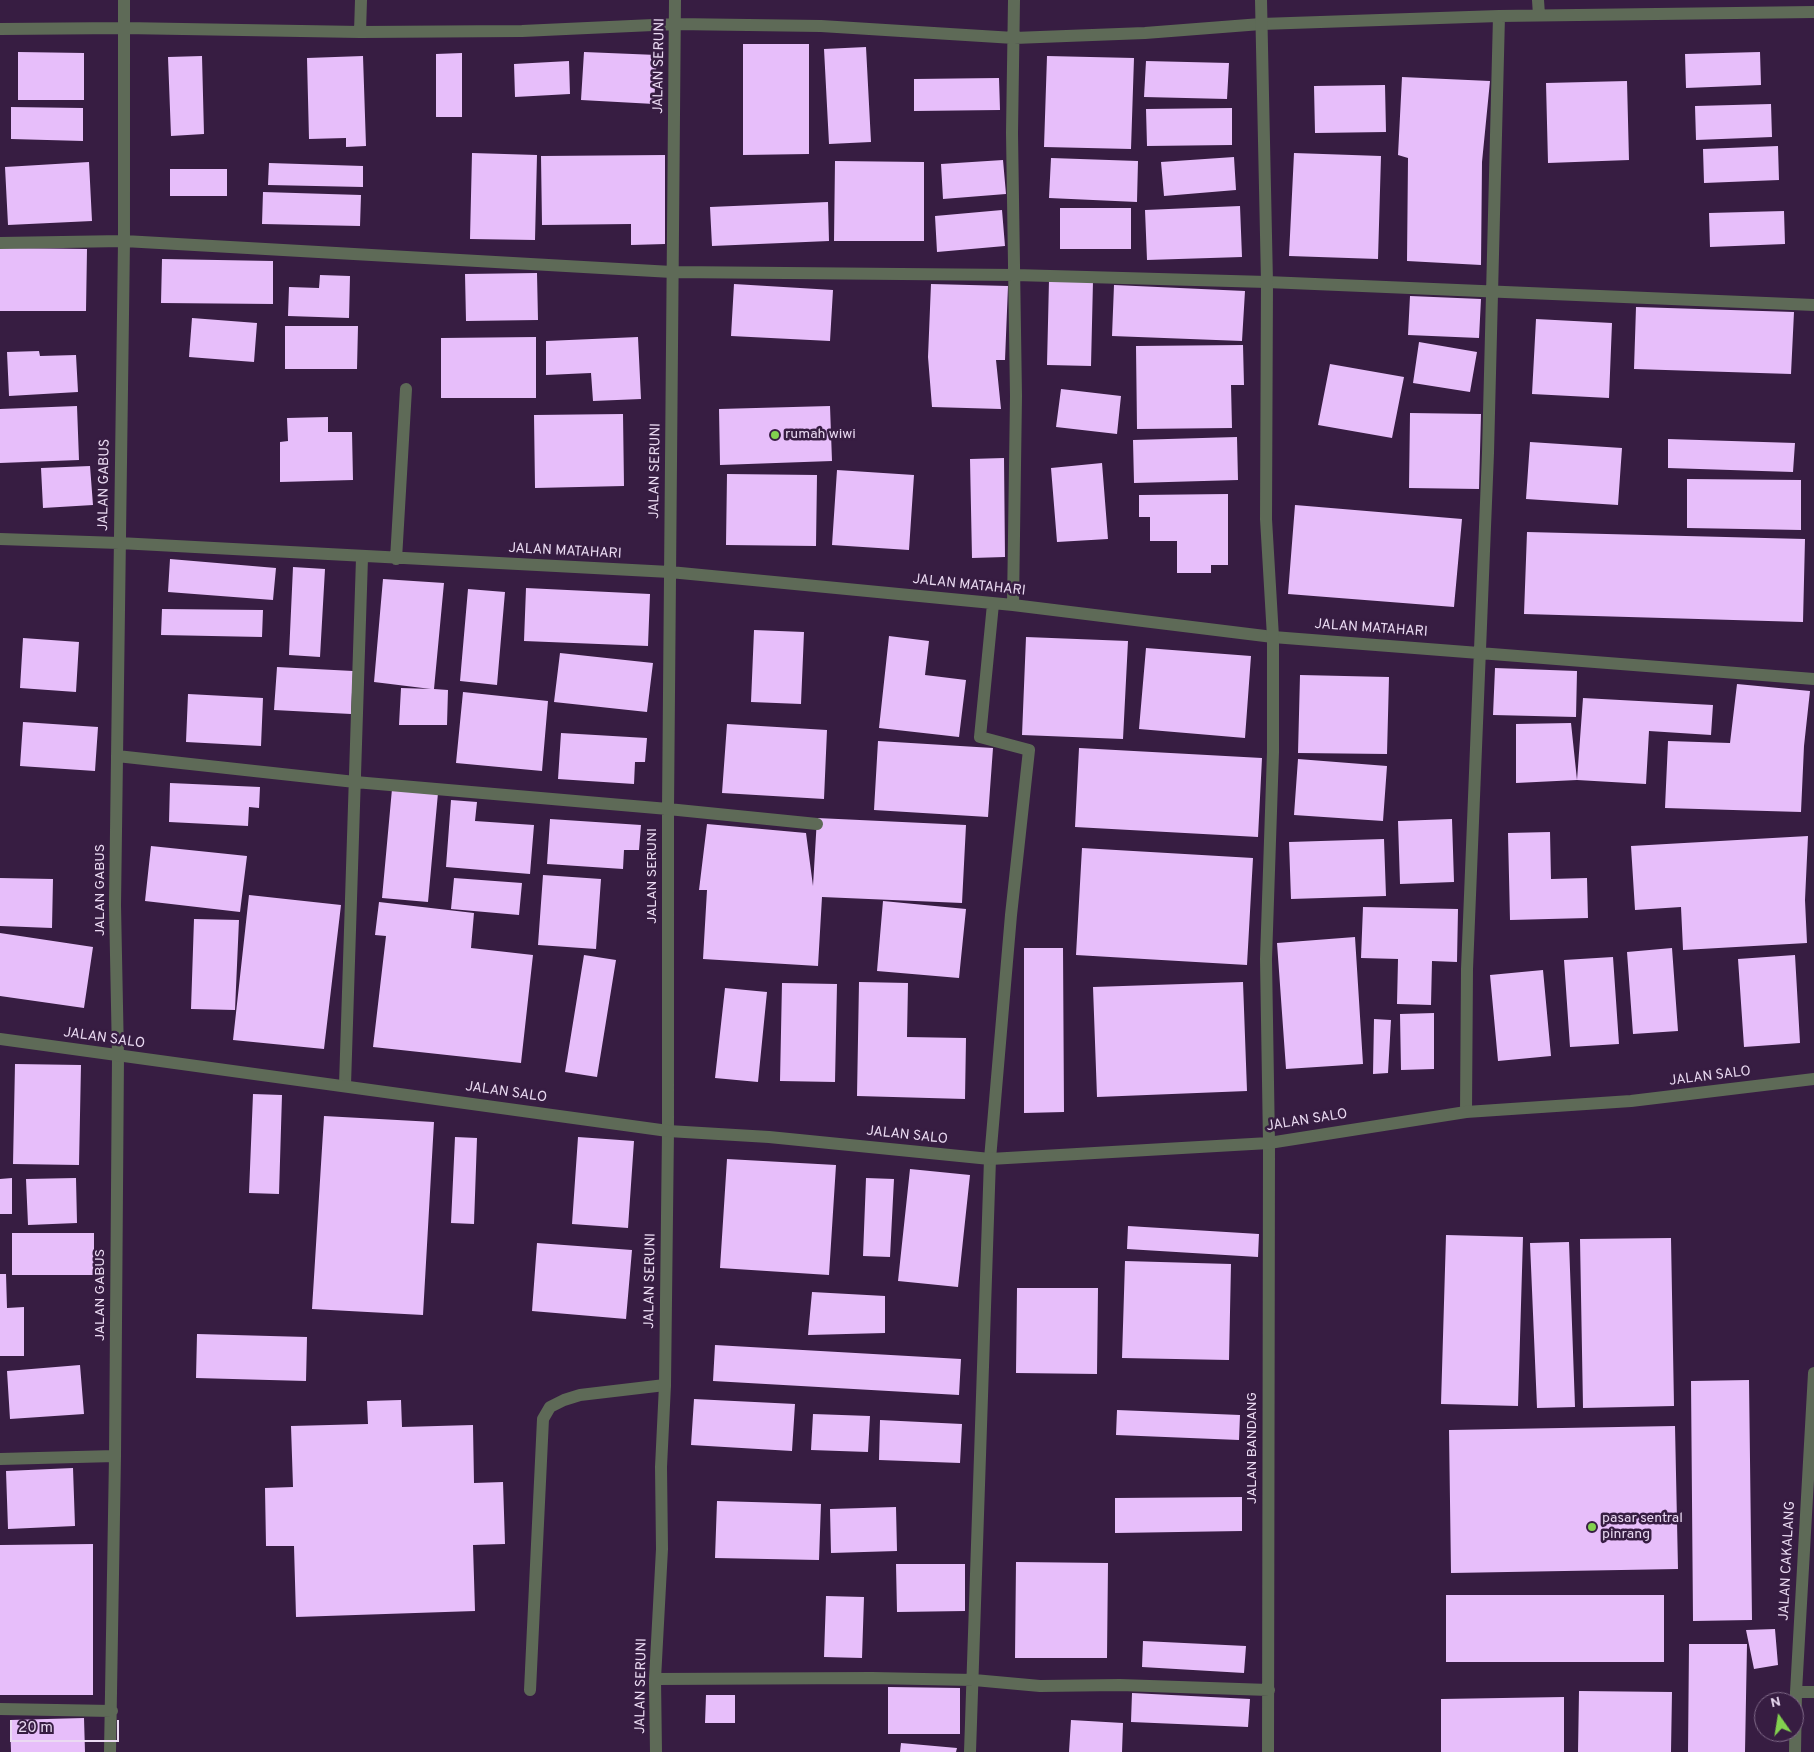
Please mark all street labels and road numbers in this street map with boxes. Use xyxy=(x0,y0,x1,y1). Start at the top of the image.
street label: JALAN SERUNI xyxy=(651,18,669,114)
street label: JALAN SERUNI xyxy=(647,423,665,519)
street label: JALAN GABUS xyxy=(96,439,114,531)
street label: JALAN MATAHARI xyxy=(508,541,622,563)
street label: JALAN MATAHARI xyxy=(912,572,1026,600)
street label: JALAN MATAHARI xyxy=(1314,617,1428,641)
street label: JALAN SERUNI xyxy=(645,828,661,924)
street label: JALAN GABUS xyxy=(93,844,109,936)
street label: JALAN SALO xyxy=(62,1025,146,1053)
street label: JALAN SALO xyxy=(1668,1064,1752,1090)
street label: JALAN SALO xyxy=(464,1079,548,1107)
street label: JALAN SALO xyxy=(1265,1106,1349,1136)
street label: JALAN SALO xyxy=(865,1123,949,1149)
street label: JALAN SERUNI xyxy=(642,1233,660,1329)
street label: JALAN GABUS xyxy=(93,1249,109,1341)
street label: JALAN BANDANG xyxy=(1245,1392,1261,1504)
street label: JALAN CAKALANG xyxy=(1776,1501,1800,1621)
street label: JALAN SERUNI xyxy=(633,1638,651,1734)

